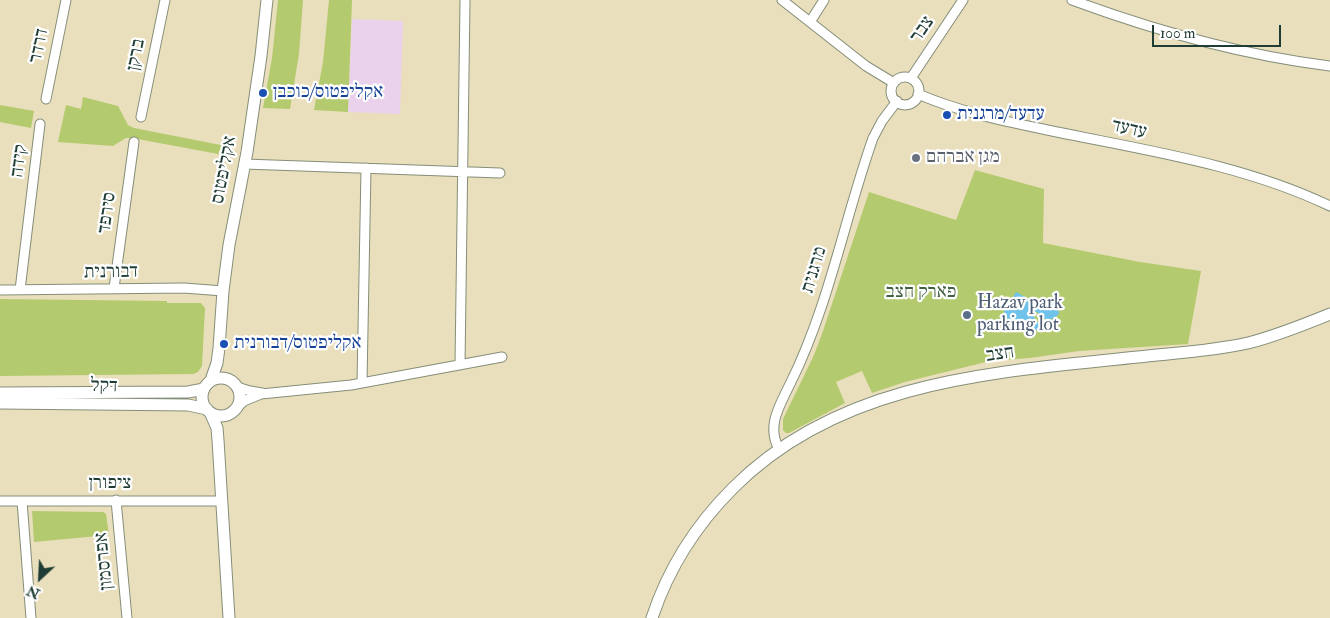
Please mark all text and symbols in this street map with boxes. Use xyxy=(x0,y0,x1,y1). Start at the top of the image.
street label: צבר xyxy=(906,12,940,48)
scale bar xyxy=(1155,15,1284,47)
text: 100 m xyxy=(1160,24,1195,43)
street label: דרדר xyxy=(25,27,55,65)
street label: ברקן xyxy=(123,37,151,73)
place label: אקליפטוס/כוכבן xyxy=(273,82,383,104)
marker: אקליפטוס/כוכבן xyxy=(257,87,269,99)
place label: עדעד/מרגנית xyxy=(957,104,1045,126)
marker: עדעד/מרגנית xyxy=(941,109,953,121)
street label: עדעד xyxy=(1109,115,1149,145)
street label: אקליפטוס xyxy=(207,134,243,206)
street label: קידה xyxy=(7,143,33,179)
place label: מגן אברהם xyxy=(926,147,1000,169)
marker: מגן אברהם xyxy=(910,152,922,164)
street label: סירפד xyxy=(94,191,122,235)
street label: מרגנית xyxy=(797,244,833,296)
street label: דבורנית xyxy=(84,261,138,285)
park label: פארק חצב xyxy=(886,282,956,304)
place label: Hazav park parking lot xyxy=(977,293,1063,337)
marker: Hazav park parking lot xyxy=(961,309,973,321)
place label: אקליפטוס/דבורנית xyxy=(234,333,362,355)
marker: אקליפטוס/דבורנית xyxy=(218,338,230,350)
street label: חצב xyxy=(984,342,1016,368)
street label: דקל xyxy=(90,375,118,399)
street label: ציפורן xyxy=(89,473,131,495)
street label: אפרסמון xyxy=(91,531,119,591)
north arrow xyxy=(15,553,65,603)
text: N xyxy=(24,582,43,602)

